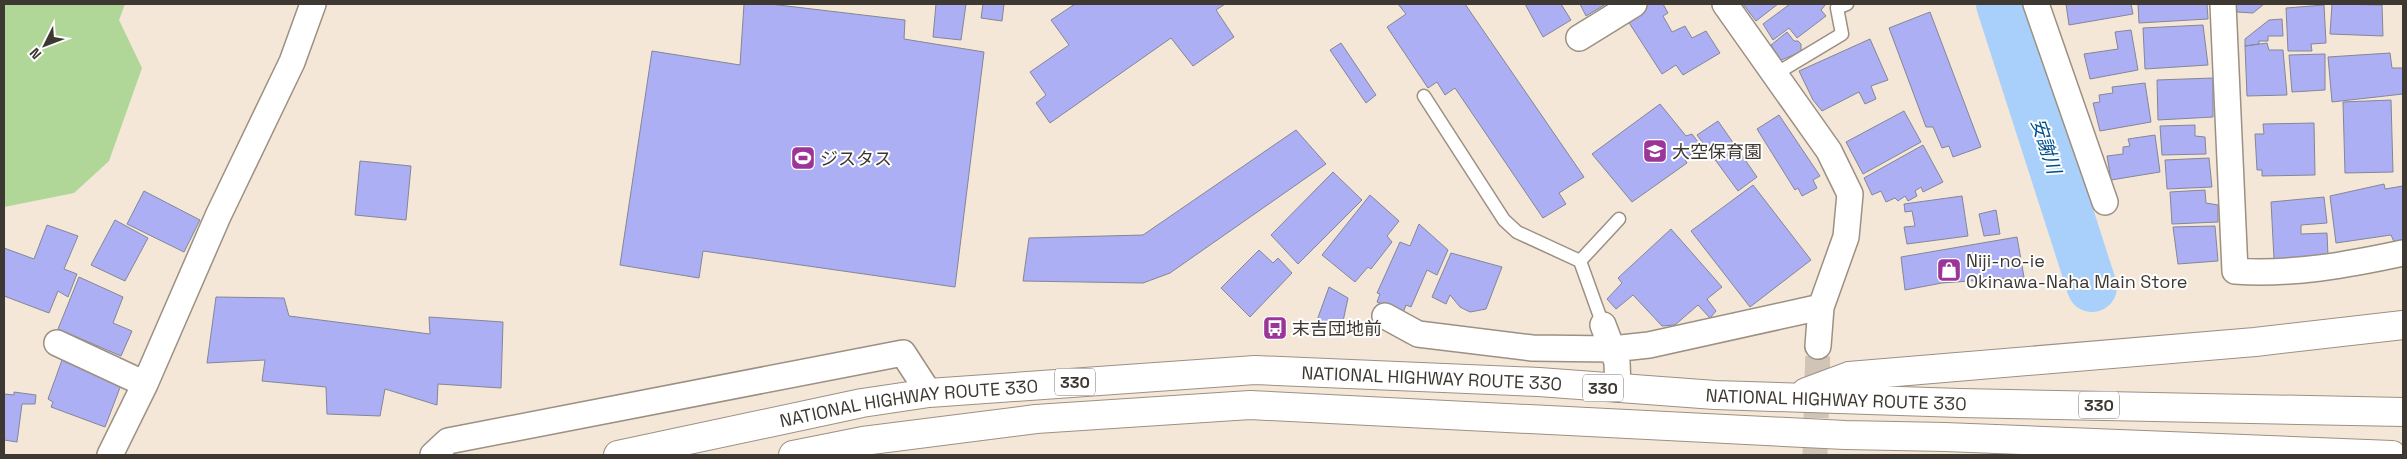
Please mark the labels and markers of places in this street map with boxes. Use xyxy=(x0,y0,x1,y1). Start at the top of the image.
school or university icon: 大空保育園 xyxy=(1642,138,1668,164)
place label: 大空保育園 xyxy=(1672,140,1762,163)
sports icon: ジスタス xyxy=(790,145,816,171)
place label: ジスタス xyxy=(820,147,892,170)
place label: Niji-no-ie Okinawa-Naha Main Store xyxy=(1966,249,2188,293)
shop icon: Niji-no-ie Okinawa-Naha Main Store xyxy=(1936,257,1962,283)
bus stop icon: 末吉団地前 xyxy=(1262,315,1288,341)
place label: 末吉団地前 xyxy=(1292,317,1382,340)

